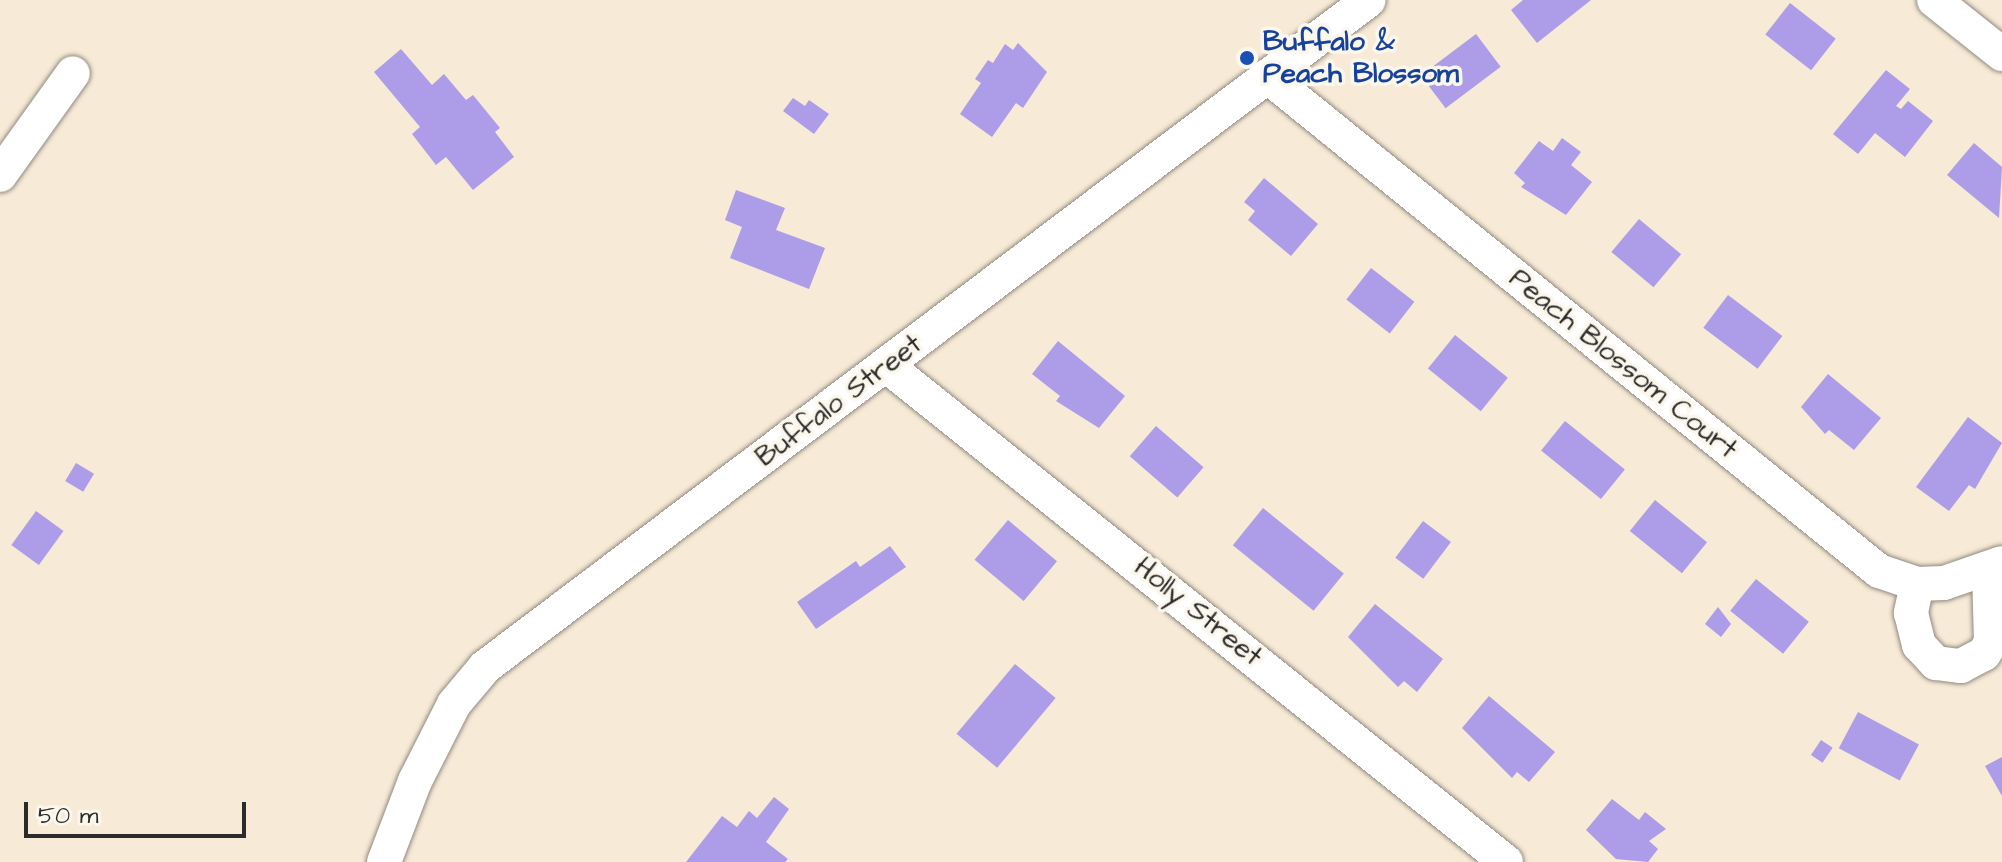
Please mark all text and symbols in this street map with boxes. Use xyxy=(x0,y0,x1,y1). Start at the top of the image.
place label: Buffalo & Peach Blossom xyxy=(1263,25,1459,91)
marker: Buffalo & Peach Blossom xyxy=(1238,49,1256,67)
street label: Peach Blossom Court xyxy=(1502,262,1744,466)
street label: Buffalo Street xyxy=(749,328,929,474)
street label: Holly Street xyxy=(1127,550,1269,674)
scale bar xyxy=(28,786,250,836)
text: 50 m xyxy=(38,799,98,833)

